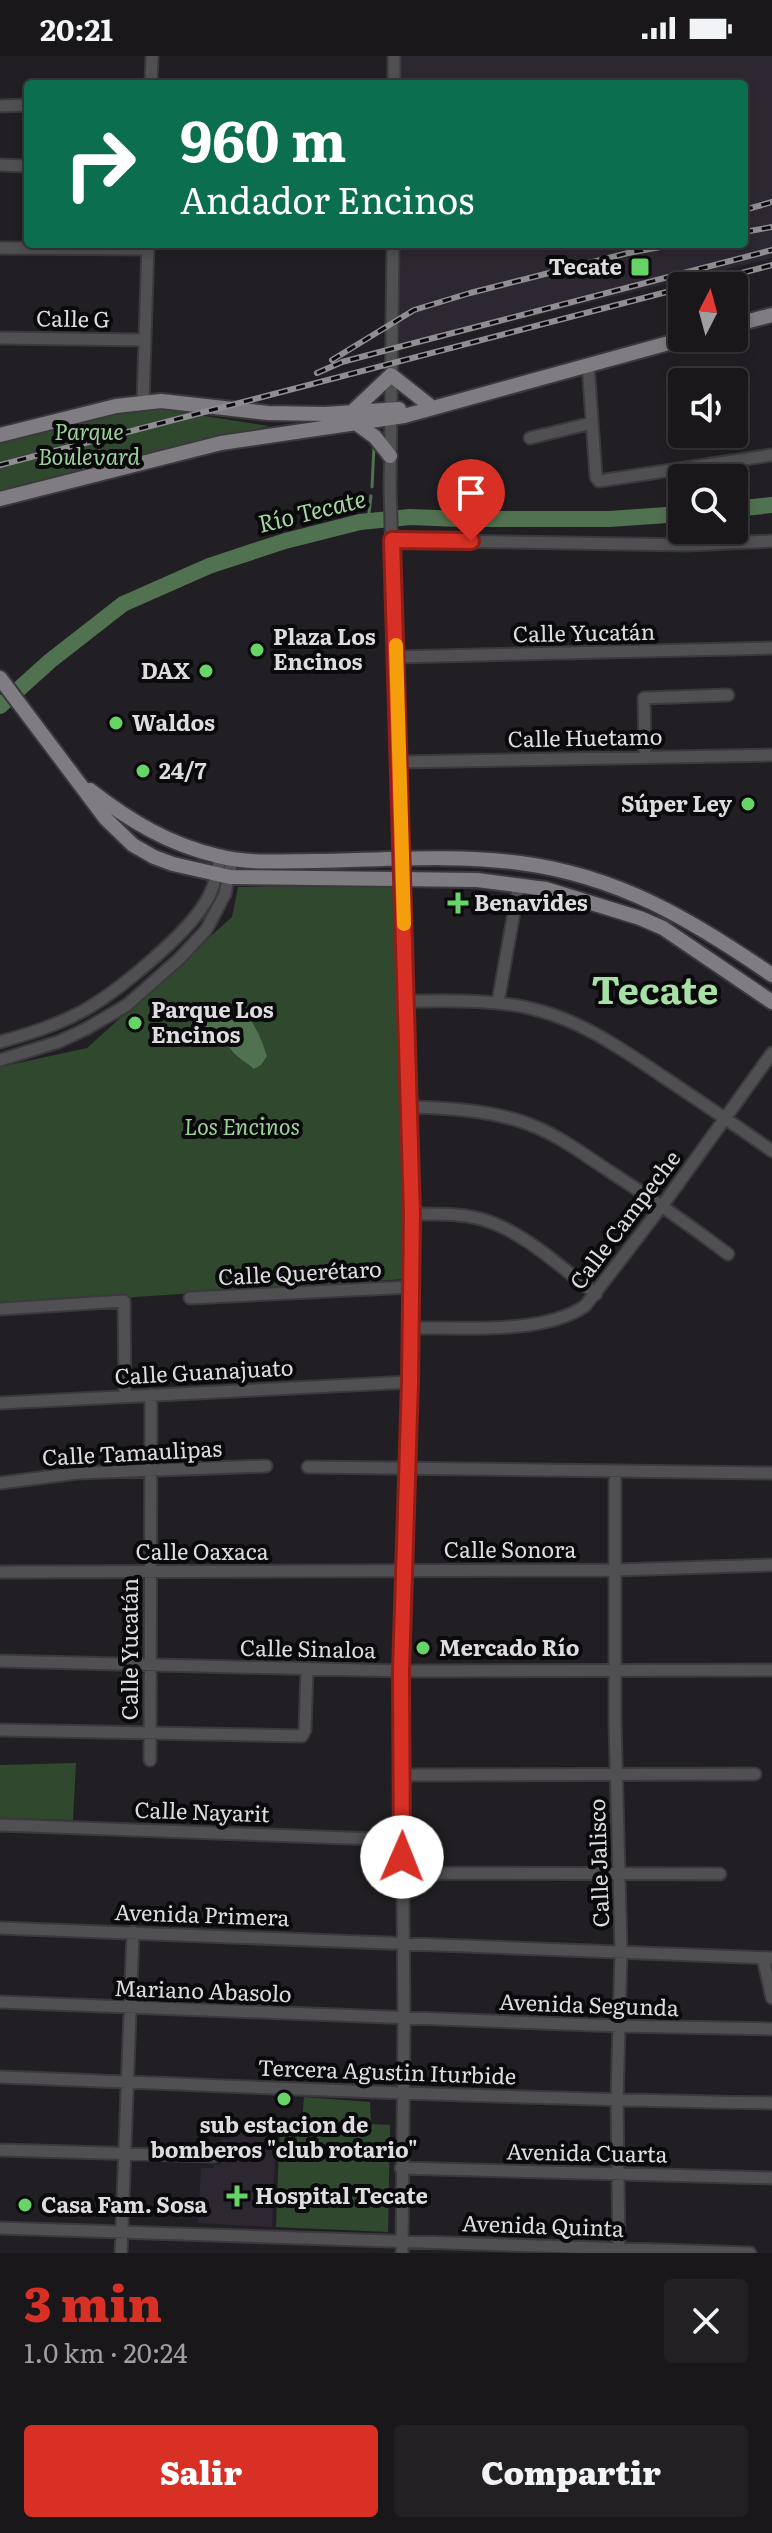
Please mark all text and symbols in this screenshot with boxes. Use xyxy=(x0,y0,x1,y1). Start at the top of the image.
text: 20:21 xyxy=(40,6,113,50)
text: 960 m xyxy=(180,96,347,179)
icon: right xyxy=(48,112,152,216)
text: Andador Encinos xyxy=(180,172,474,225)
place label: Tecate xyxy=(548,249,622,282)
marker: Tecate xyxy=(629,256,651,278)
north arrow xyxy=(668,272,748,352)
map controls xyxy=(668,272,748,544)
street label: Calle G xyxy=(36,300,110,335)
button: sound xyxy=(668,368,748,448)
park label: Parque Boulevard xyxy=(38,414,140,472)
pin xyxy=(437,459,505,541)
button: search xyxy=(668,464,748,544)
icon: arrive xyxy=(449,471,493,515)
water label: Río Tecate xyxy=(254,479,369,540)
street label: Calle Yucatán xyxy=(513,614,655,649)
place label: Plaza Los Encinos xyxy=(273,619,376,677)
marker: Plaza Los Encinos xyxy=(248,641,266,659)
place label: DAX xyxy=(141,653,190,686)
marker: DAX xyxy=(197,662,215,680)
place label: Waldos xyxy=(132,705,215,738)
marker: Waldos xyxy=(107,714,125,732)
street label: Calle Huetamo xyxy=(507,719,663,754)
place label: 24/7 xyxy=(159,753,206,786)
marker: 24/7 xyxy=(134,762,152,780)
place label: Súper Ley xyxy=(621,786,733,819)
marker: Súper Ley xyxy=(739,795,757,813)
place label: Benavides xyxy=(474,885,588,918)
marker: Benavides xyxy=(449,894,467,912)
district label: Tecate xyxy=(591,959,719,1016)
place label: Parque Los Encinos xyxy=(151,992,274,1050)
marker: Parque Los Encinos xyxy=(126,1014,144,1032)
park label: Los Encinos xyxy=(184,1109,300,1142)
street label: Calle Campeche xyxy=(560,1143,687,1296)
street label: Calle Querétaro xyxy=(217,1251,383,1292)
street label: Calle Guanajuato xyxy=(114,1349,294,1392)
street label: Calle Tamaulipas xyxy=(41,1430,223,1473)
street label: Calle Sonora xyxy=(444,1532,576,1565)
street label: Calle Oaxaca xyxy=(136,1534,269,1567)
street label: Calle Yucatán xyxy=(112,1578,145,1720)
street label: Calle Sinaloa xyxy=(240,1630,377,1665)
place label: Mercado Río xyxy=(439,1630,579,1663)
marker: Mercado Río xyxy=(414,1639,432,1657)
street label: Calle Nayarit xyxy=(134,1792,270,1829)
street label: Calle Jalisco xyxy=(579,1798,616,1928)
position arrow xyxy=(360,1815,444,1899)
street label: Avenida Primera xyxy=(114,1894,290,1933)
street label: Mariano Abasolo xyxy=(114,1970,292,2009)
street label: Avenida Segunda xyxy=(499,1984,680,2023)
street label: Tercera Agustin Iturbide xyxy=(257,2049,517,2092)
marker: sub estacion de bomberos "club rotario" xyxy=(275,2090,293,2108)
place label: sub estacion de bomberos "club rotario" xyxy=(150,2107,418,2165)
street label: Avenida Cuarta xyxy=(506,2134,668,2169)
place label: Hospital Tecate xyxy=(255,2178,428,2211)
marker: Hospital Tecate xyxy=(226,2185,248,2207)
place label: Casa Fam. Sosa xyxy=(41,2187,207,2220)
marker: Casa Fam. Sosa xyxy=(16,2196,34,2214)
street label: Avenida Quinta xyxy=(462,2205,625,2244)
text: 3 min xyxy=(24,2266,162,2337)
button: close xyxy=(664,2279,748,2363)
text: 1.0 km · 20:24 xyxy=(24,2332,188,2371)
button: Salir xyxy=(24,2425,378,2517)
button: Compartir xyxy=(394,2425,748,2517)

